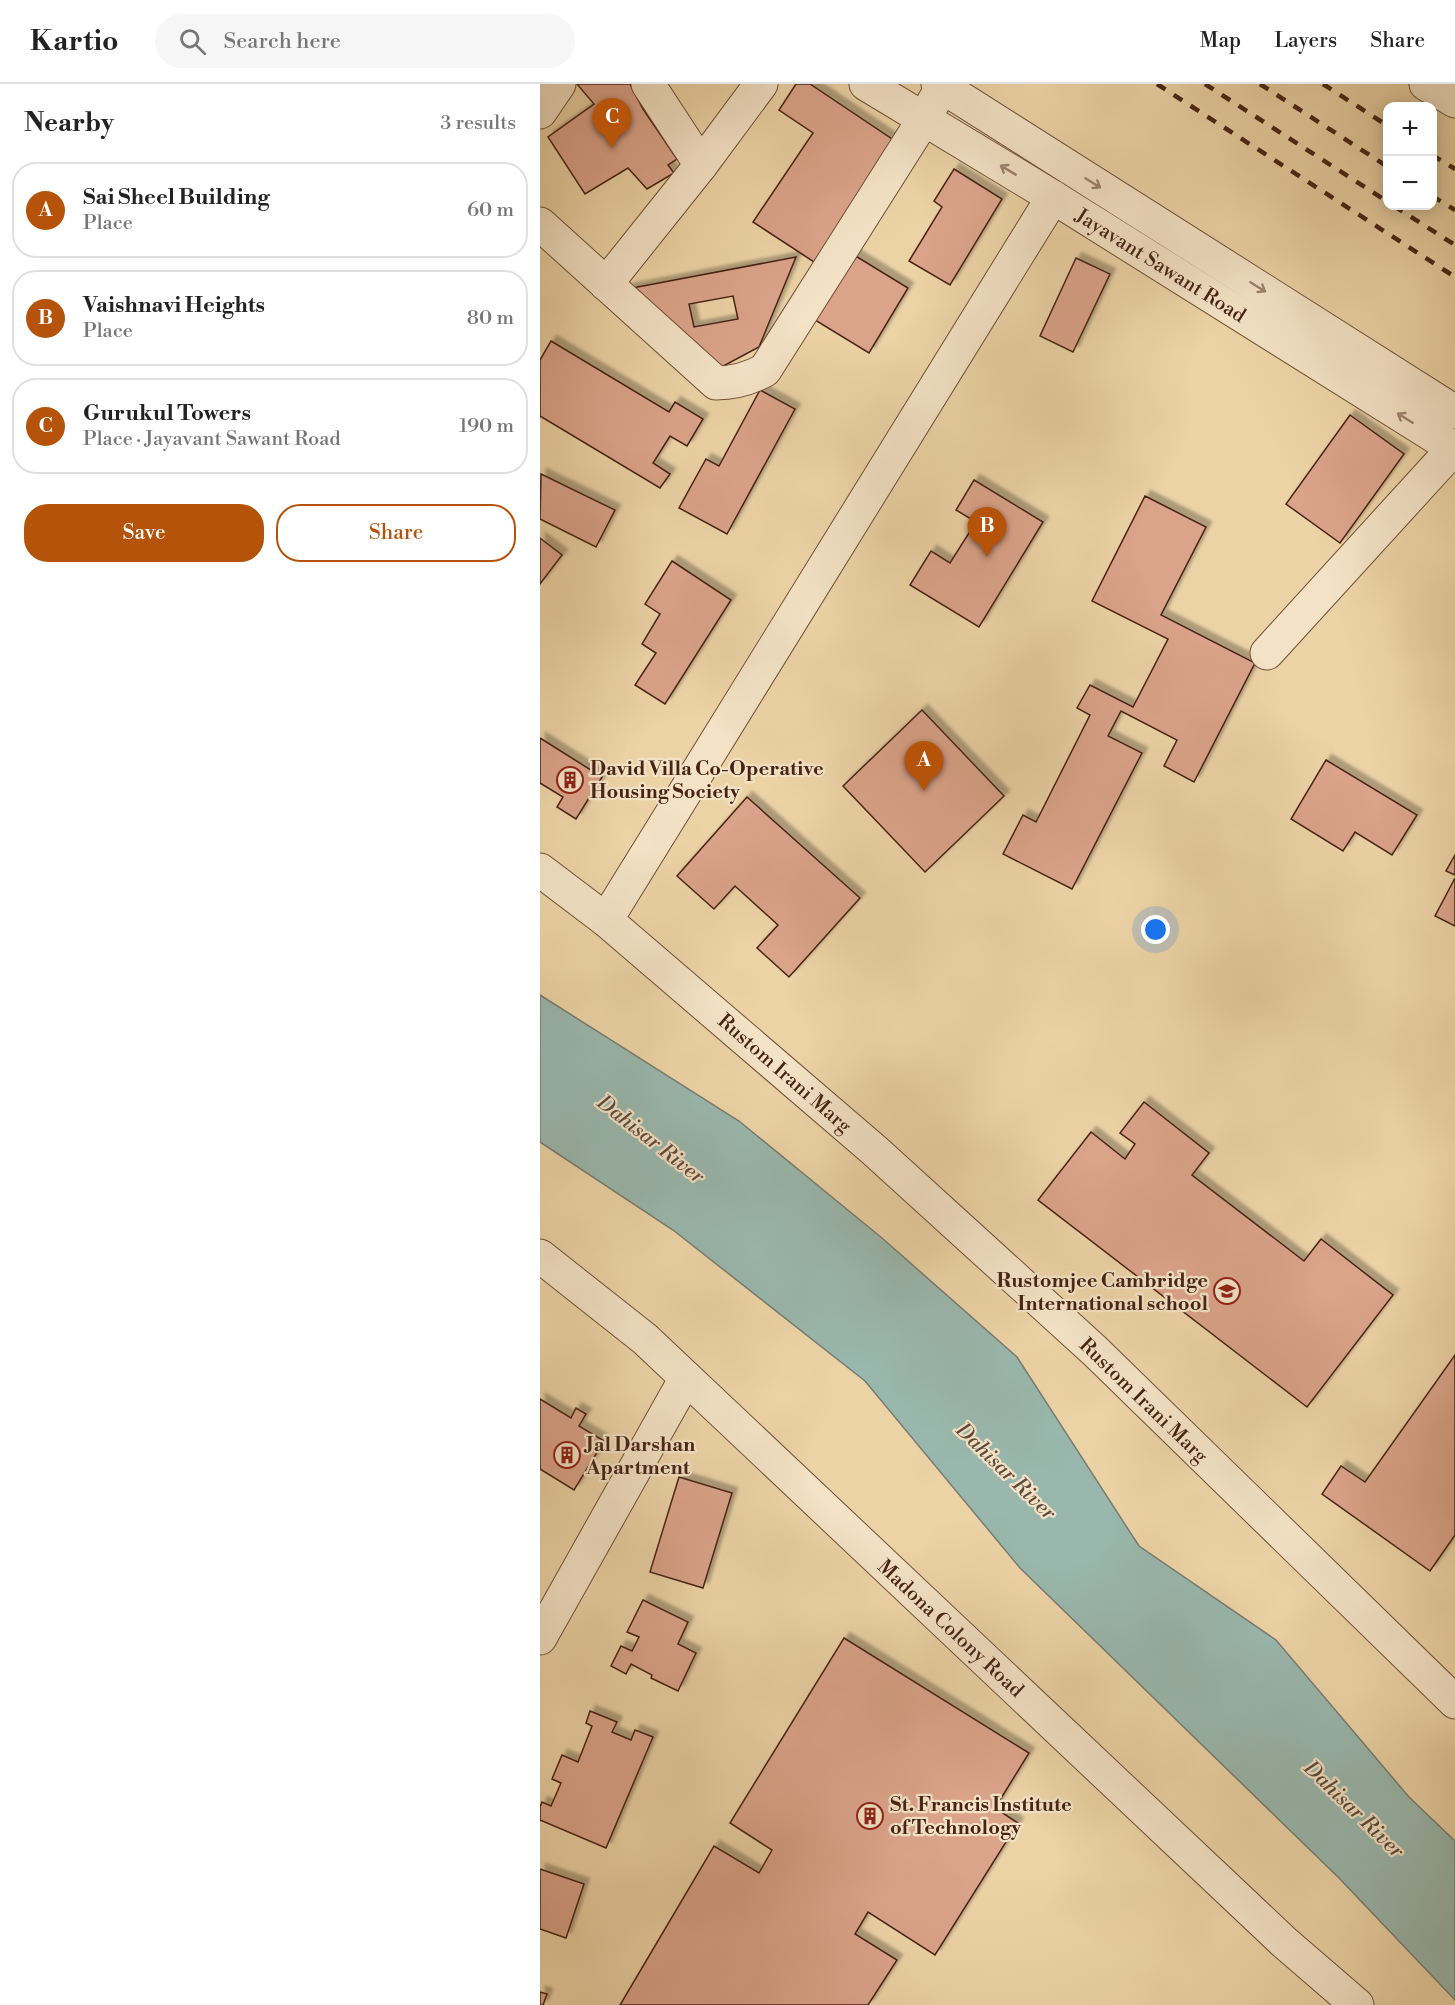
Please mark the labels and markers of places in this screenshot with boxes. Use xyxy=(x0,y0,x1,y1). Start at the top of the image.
pin: C xyxy=(592,98,632,148)
pin: B xyxy=(968,508,1006,557)
pin: A xyxy=(904,742,944,791)
place label: David Villa Co-Operative Housing Society xyxy=(590,757,824,805)
building icon: David Villa Co-Operative Housing Society xyxy=(555,765,585,795)
place label: Rustomjee Cambridge International school xyxy=(997,1269,1208,1317)
school or university icon: Rustomjee Cambridge International school xyxy=(1212,1276,1242,1306)
place label: Jal Darshan Apartment xyxy=(583,1433,696,1481)
building icon: Jal Darshan Apartment xyxy=(552,1440,582,1470)
place label: St. Francis Institute of Technology xyxy=(890,1793,1072,1841)
building icon: St. Francis Institute of Technology xyxy=(855,1801,885,1831)

